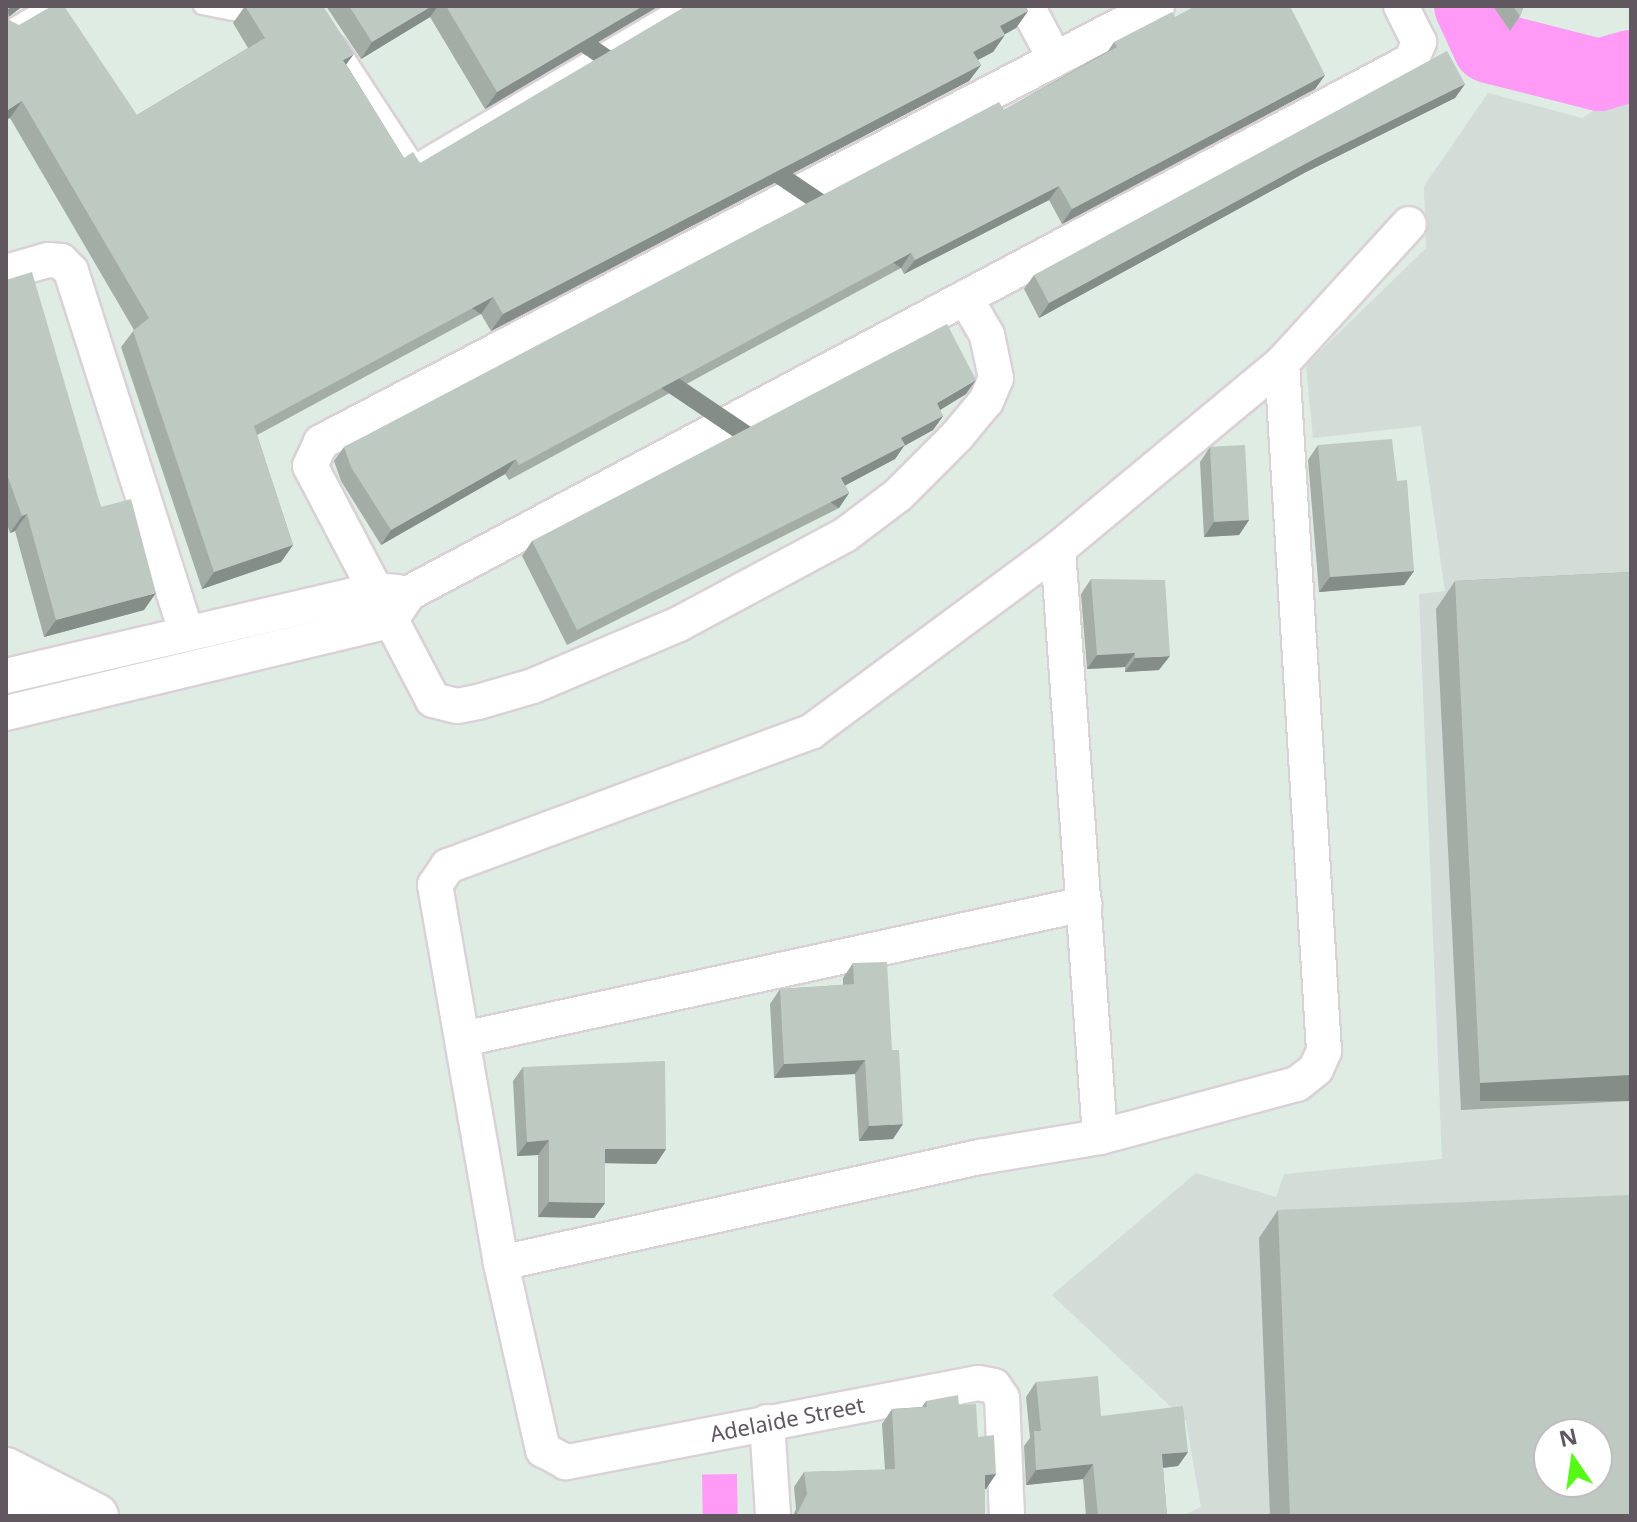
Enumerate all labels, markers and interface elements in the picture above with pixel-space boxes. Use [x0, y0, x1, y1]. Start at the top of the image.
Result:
street label: Adelaide Street [708, 1391, 866, 1447]
north arrow [1533, 1418, 1613, 1498]
text: N [1556, 1420, 1580, 1453]

